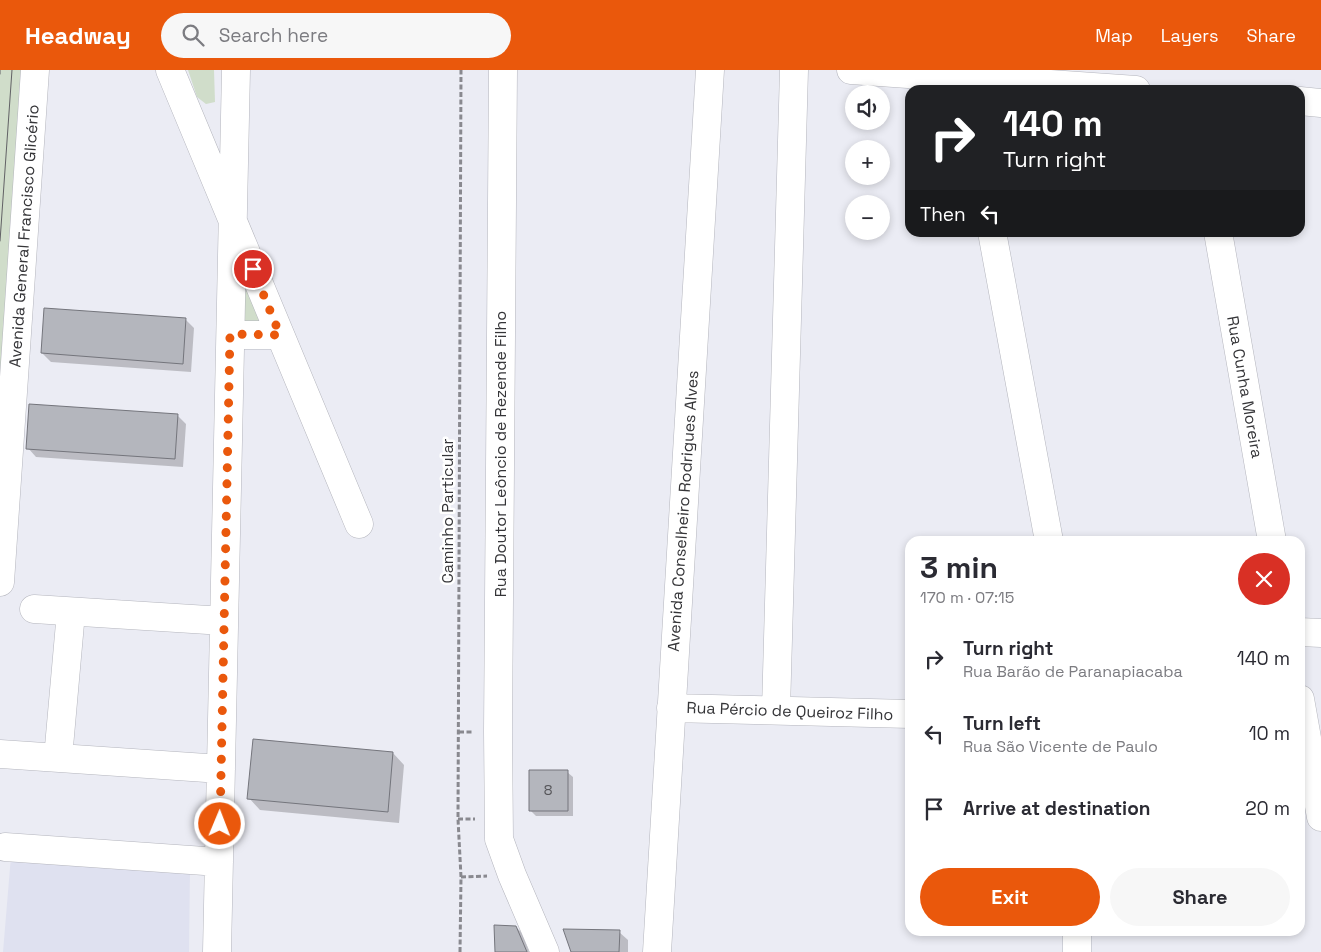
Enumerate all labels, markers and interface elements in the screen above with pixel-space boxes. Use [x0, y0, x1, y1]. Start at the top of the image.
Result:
search box [161, 13, 511, 58]
text: Headway [25, 20, 131, 51]
icon: search [179, 21, 207, 49]
text: Search here [219, 23, 328, 48]
text: Map [1095, 24, 1133, 47]
text: Layers [1161, 24, 1218, 47]
text: Share [1246, 24, 1296, 47]
map controls [845, 85, 890, 240]
button: sound [845, 85, 890, 130]
text: 140 m [1003, 102, 1103, 146]
street label: Avenida General Francisco Glicério [4, 104, 44, 368]
icon: right [920, 105, 985, 170]
button: + [845, 140, 890, 185]
text: Turn right [1003, 145, 1106, 173]
button: − [845, 195, 890, 240]
icon: left [976, 200, 1004, 228]
text: Then [920, 202, 966, 227]
pin [232, 248, 274, 290]
icon: arrive [239, 255, 267, 283]
street label: Rua Doutor Leôncio de Rezende Filho [490, 311, 511, 597]
street label: Rua Cunha Moreira [1222, 314, 1268, 460]
street label: Avenida Conselheiro Rodrigues Alves [663, 370, 703, 652]
street label: Caminho Particular [437, 438, 458, 584]
text: 3 min [920, 548, 998, 587]
button: close [1238, 553, 1290, 605]
text: 170 m · 07:15 [920, 587, 1014, 608]
text: Turn right [963, 636, 1053, 661]
icon: right [920, 645, 948, 673]
text: 140 m [1237, 646, 1290, 671]
text: Rua Barão de Paranapiacaba [963, 661, 1183, 682]
street label: Rua Pércio de Queiroz Filho [686, 697, 894, 725]
text: Turn left [963, 711, 1041, 736]
icon: left [920, 720, 948, 748]
text: 10 m [1249, 721, 1290, 746]
text: Rua São Vicente de Paulo [963, 736, 1158, 757]
house number: 8 [544, 781, 553, 799]
icon: arrive [920, 795, 948, 823]
text: Arrive at destination [963, 796, 1151, 821]
text: 20 m [1245, 796, 1290, 821]
position arrow [193, 797, 245, 849]
button: Exit [920, 868, 1100, 926]
button: Share [1110, 868, 1290, 926]

